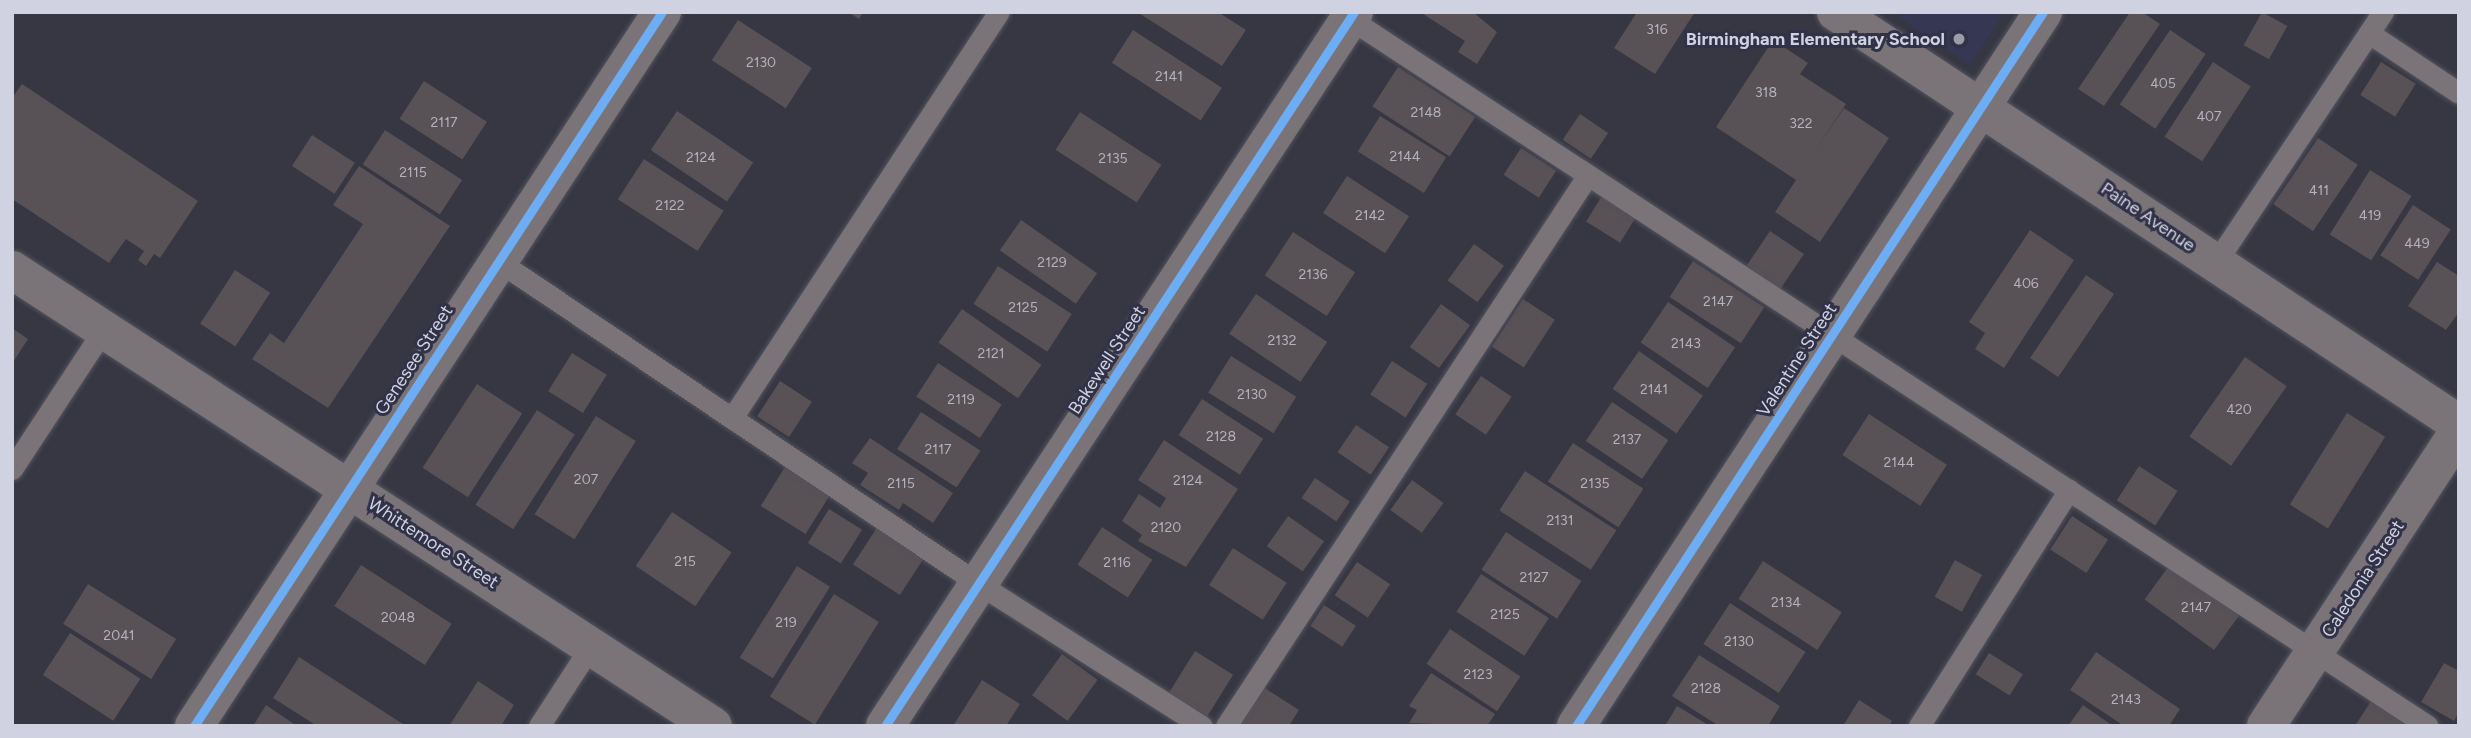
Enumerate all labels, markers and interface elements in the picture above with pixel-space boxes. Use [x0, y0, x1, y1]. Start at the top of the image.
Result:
house number: 316 [1646, 22, 1668, 38]
place label: Birmingham Elementary School [1686, 28, 1945, 50]
marker: Birmingham Elementary School [1951, 31, 1967, 47]
house number: 2130 [746, 55, 776, 71]
house number: 2141 [1155, 69, 1183, 85]
house number: 405 [2150, 76, 2176, 92]
house number: 318 [1755, 85, 1777, 101]
house number: 2148 [1411, 105, 1441, 121]
house number: 407 [2196, 109, 2222, 125]
house number: 2117 [431, 115, 457, 131]
house number: 322 [1789, 116, 1813, 132]
house number: 2144 [1390, 149, 1420, 165]
house number: 2124 [686, 150, 716, 166]
house number: 2135 [1098, 151, 1128, 167]
house number: 2115 [399, 165, 427, 181]
street label: Paine Avenue [2097, 178, 2199, 256]
house number: 411 [2309, 183, 2329, 199]
house number: 2122 [655, 198, 685, 214]
house number: 2142 [1355, 208, 1385, 224]
house number: 419 [2359, 208, 2381, 224]
house number: 449 [2404, 236, 2430, 252]
house number: 2129 [1037, 255, 1067, 271]
house number: 2136 [1298, 267, 1328, 283]
house number: 406 [2013, 276, 2039, 292]
house number: 2147 [1703, 294, 1733, 310]
street label: Valentine Street [1752, 299, 1842, 421]
house number: 2125 [1008, 300, 1038, 316]
street label: Genesee Street [371, 301, 457, 419]
street label: Bakewell Street [1064, 302, 1150, 418]
house number: 2132 [1267, 333, 1297, 349]
house number: 2143 [1671, 336, 1701, 352]
house number: 2121 [977, 346, 1005, 362]
house number: 2141 [1640, 382, 1668, 398]
house number: 2130 [1237, 387, 1267, 403]
house number: 2119 [947, 392, 975, 408]
house number: 420 [2226, 402, 2252, 418]
house number: 2128 [1206, 429, 1236, 445]
house number: 2137 [1613, 432, 1641, 448]
house number: 2117 [925, 442, 951, 458]
house number: 2144 [1884, 455, 1914, 471]
house number: 207 [574, 472, 598, 488]
house number: 2124 [1173, 473, 1203, 489]
house number: 2115 [887, 476, 915, 492]
house number: 2135 [1580, 476, 1610, 492]
street label: Whittemore Street [364, 493, 502, 593]
house number: 2131 [1546, 513, 1574, 529]
street label: Caledonia Street [2317, 516, 2409, 642]
house number: 2120 [1151, 520, 1181, 536]
house number: 215 [674, 554, 696, 570]
house number: 2116 [1103, 555, 1131, 571]
house number: 2127 [1520, 570, 1548, 586]
house number: 2134 [1771, 595, 1801, 611]
house number: 2147 [2181, 600, 2211, 616]
house number: 2125 [1490, 607, 1520, 623]
house number: 2048 [381, 610, 415, 626]
house number: 219 [775, 615, 797, 631]
house number: 2041 [103, 628, 135, 644]
house number: 2130 [1724, 634, 1754, 650]
house number: 2123 [1463, 667, 1493, 683]
house number: 2128 [1691, 681, 1721, 697]
house number: 2143 [2111, 692, 2141, 708]

